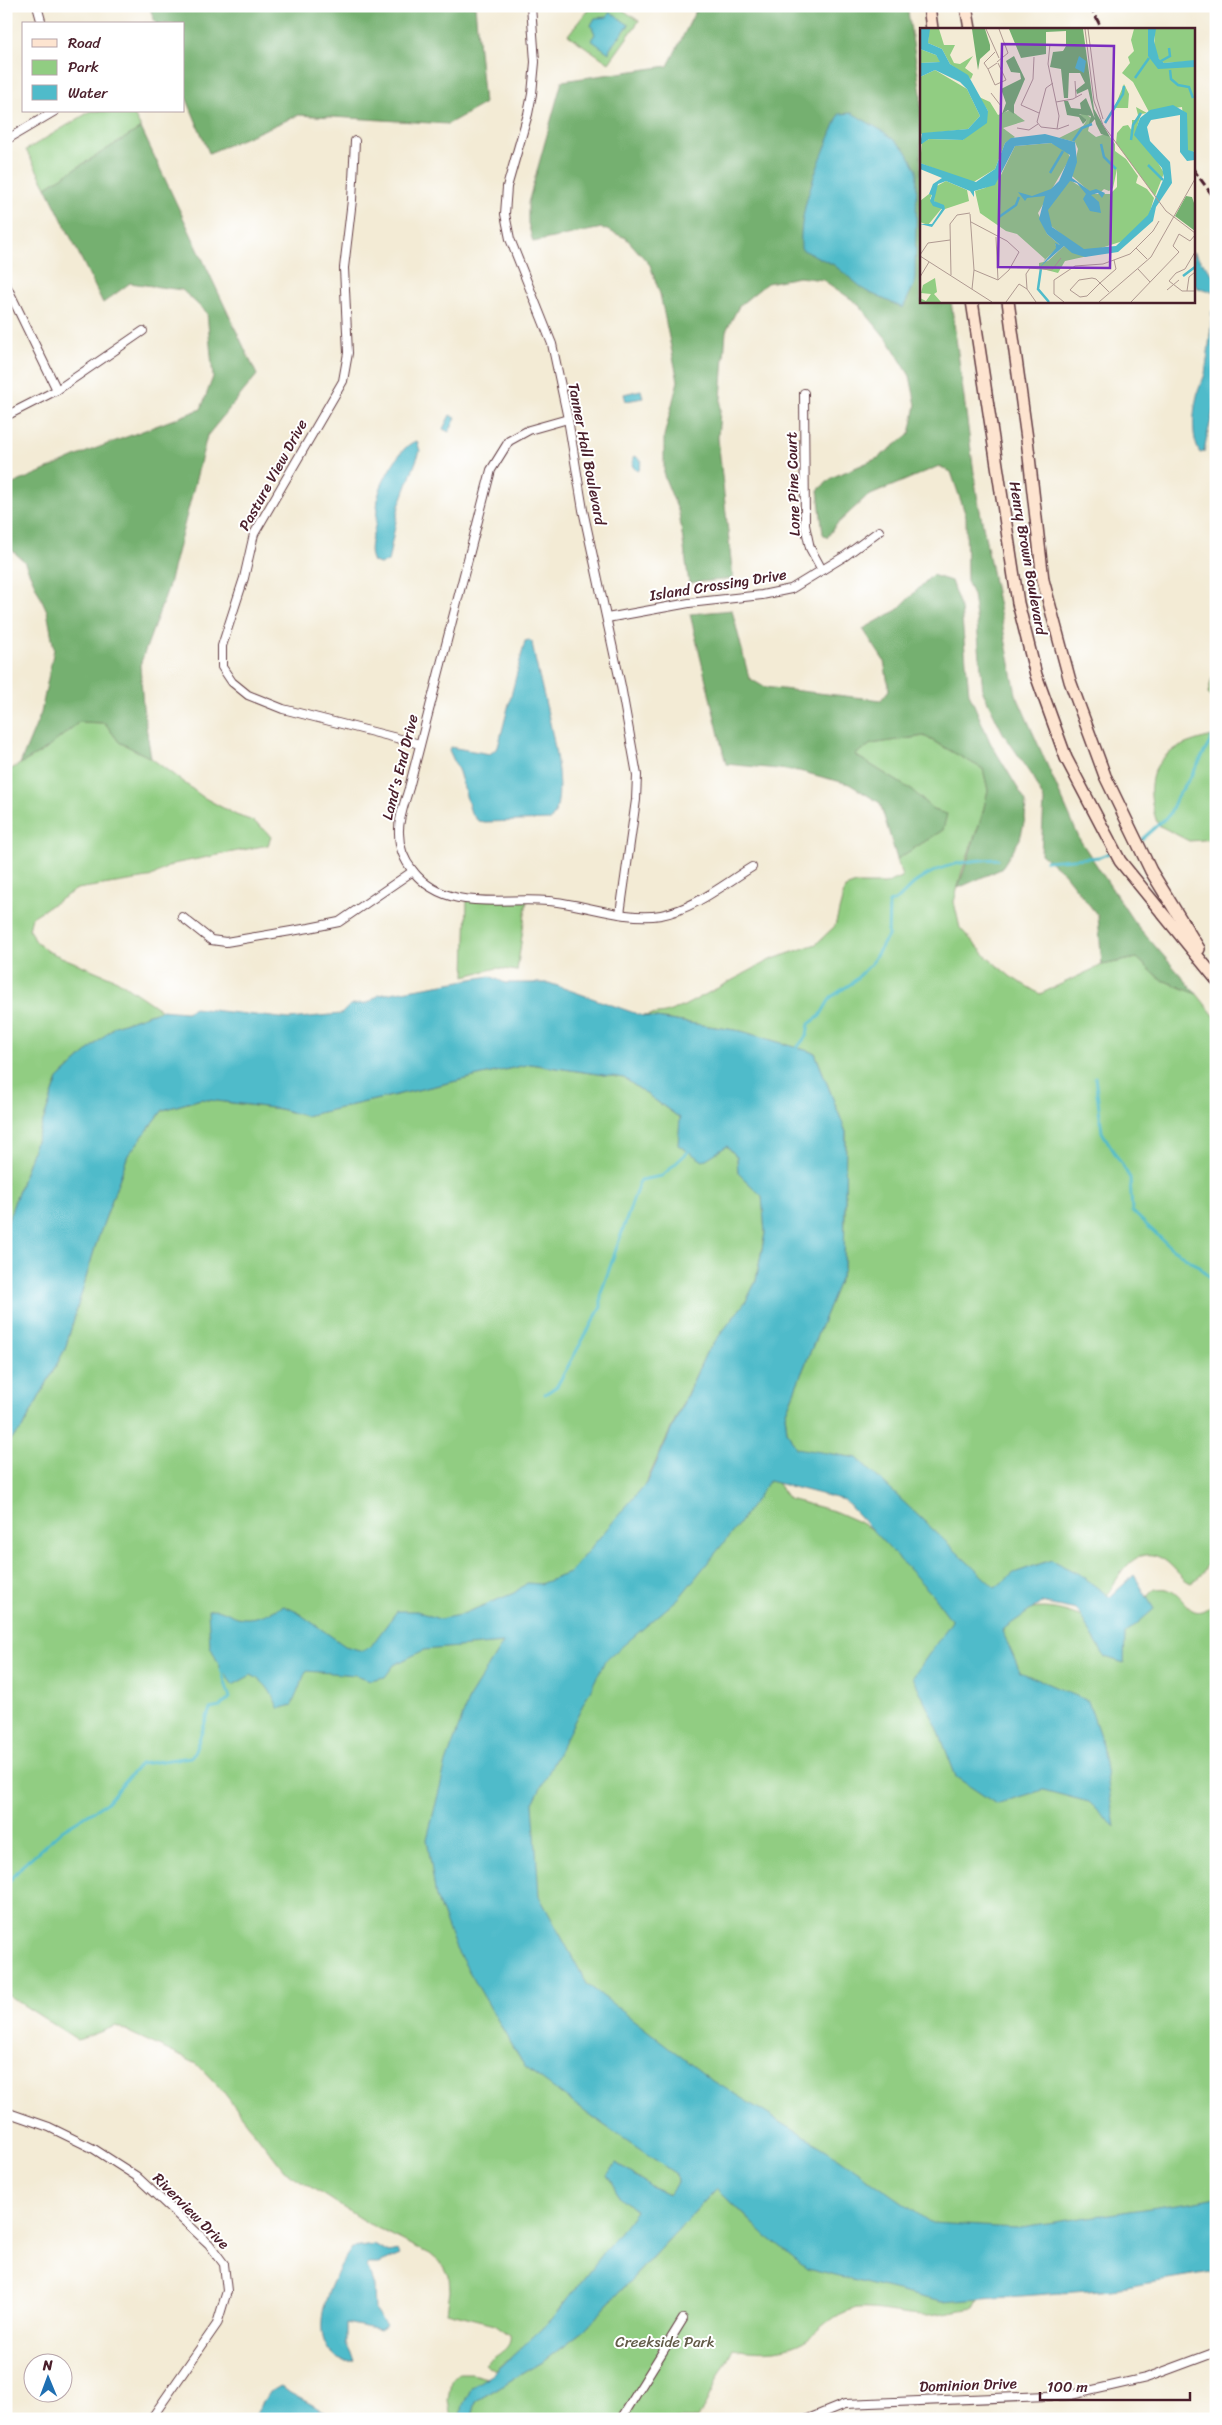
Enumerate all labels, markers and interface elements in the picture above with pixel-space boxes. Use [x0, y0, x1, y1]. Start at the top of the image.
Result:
legend [22, 22, 185, 112]
inset map [920, 28, 1194, 302]
text: Road [68, 30, 101, 56]
text: Park [68, 54, 99, 80]
text: Water [68, 80, 108, 106]
street label: Tanner Hall Boulevard [560, 381, 614, 528]
street label: Pasture View Drive [231, 414, 315, 536]
street label: Lone Pine Court [778, 431, 808, 537]
street label: Henry Brown Boulevard [1002, 479, 1055, 638]
street label: Island Crossing Drive [647, 561, 789, 609]
street label: Land's End Drive [374, 711, 426, 823]
street label: Riverview Drive [146, 2166, 236, 2256]
park label: Creekside Park [615, 2329, 715, 2355]
north arrow [22, 2352, 72, 2402]
text: N [42, 2353, 53, 2378]
street label: Dominion Drive [919, 2370, 1017, 2400]
scale bar [1040, 2370, 1190, 2402]
text: 100 m [1047, 2374, 1088, 2400]

